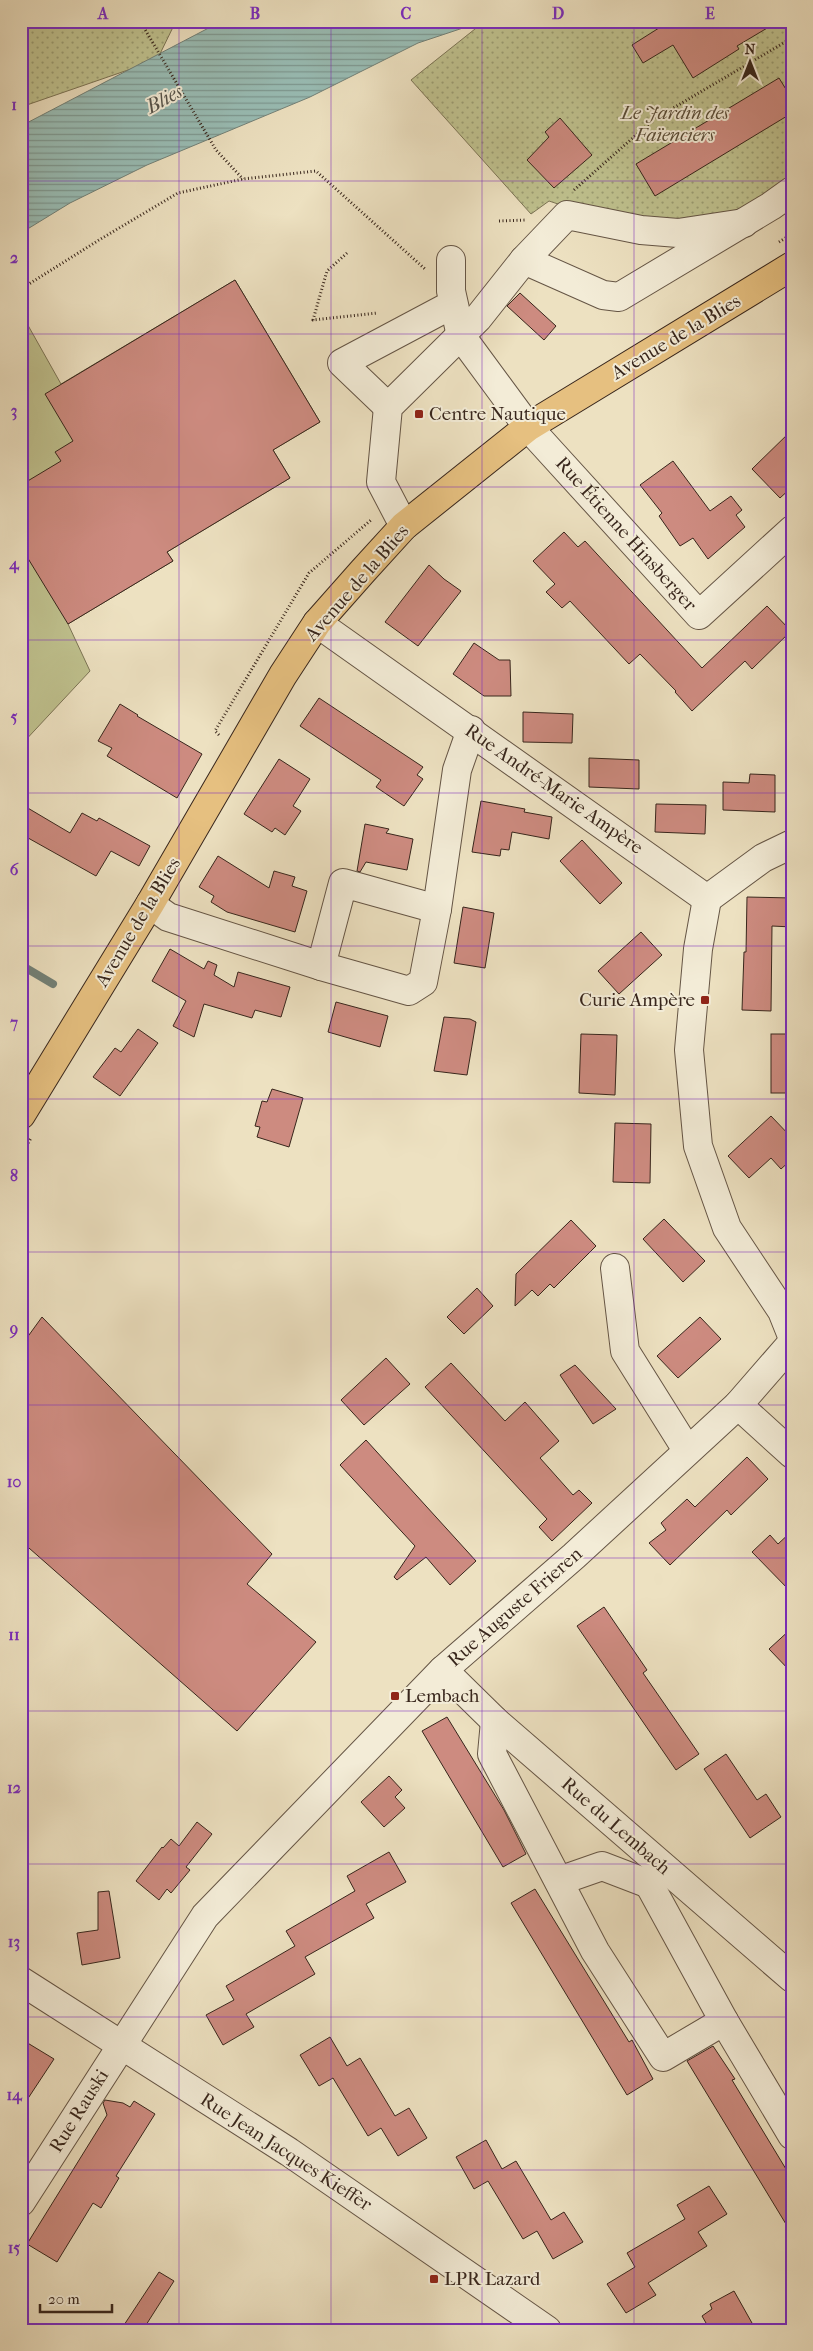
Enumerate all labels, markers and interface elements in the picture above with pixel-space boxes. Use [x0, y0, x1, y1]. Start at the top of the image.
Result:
text: A [97, 4, 109, 23]
text: B [250, 4, 260, 23]
text: C [401, 4, 412, 23]
text: D [552, 4, 564, 23]
text: E [705, 4, 715, 23]
north arrow [726, 38, 776, 88]
text: N [745, 41, 756, 58]
water label: Blies [141, 79, 187, 119]
text: 1 [11, 95, 17, 114]
park label: Le Jardin des Faïenciers [619, 102, 730, 146]
text: 2 [10, 248, 18, 267]
street label: Avenue de la Blies [607, 290, 745, 385]
text: 3 [11, 401, 17, 421]
place label: Centre Nautique [429, 403, 566, 425]
marker: Centre Nautique [413, 408, 425, 420]
street label: Rue Étienne Hinsberger [551, 452, 702, 616]
street label: Avenue de la Blies [300, 520, 413, 646]
text: 4 [8, 554, 20, 574]
text: 5 [11, 707, 18, 726]
street label: Rue André-Marie Ampère [461, 719, 647, 859]
street label: Avenue de la Blies [90, 853, 185, 991]
text: 6 [10, 860, 19, 879]
place label: Curie Ampère [579, 989, 695, 1011]
marker: Curie Ampère [699, 994, 711, 1006]
text: 7 [9, 1013, 18, 1032]
text: 8 [10, 1166, 18, 1185]
text: 9 [9, 1319, 18, 1339]
text: 10 [7, 1472, 21, 1491]
street label: Rue Auguste Frieren [443, 1543, 587, 1671]
text: 11 [8, 1625, 20, 1644]
place label: Lembach [405, 1685, 480, 1707]
marker: Lembach [389, 1690, 401, 1702]
street label: Rue du Lembach [557, 1773, 675, 1879]
text: 12 [7, 1778, 21, 1797]
text: 13 [8, 1932, 20, 1952]
street label: Rue Rauski [45, 2065, 113, 2157]
text: 14 [6, 2085, 23, 2105]
street label: Rue Jean Jacques Kieffer [196, 2088, 377, 2216]
text: 15 [8, 2238, 20, 2257]
place label: LPR Lazard [444, 2268, 541, 2290]
marker: LPR Lazard [428, 2273, 440, 2285]
scale bar [40, 2281, 112, 2313]
text: 20 m [48, 2290, 80, 2308]

